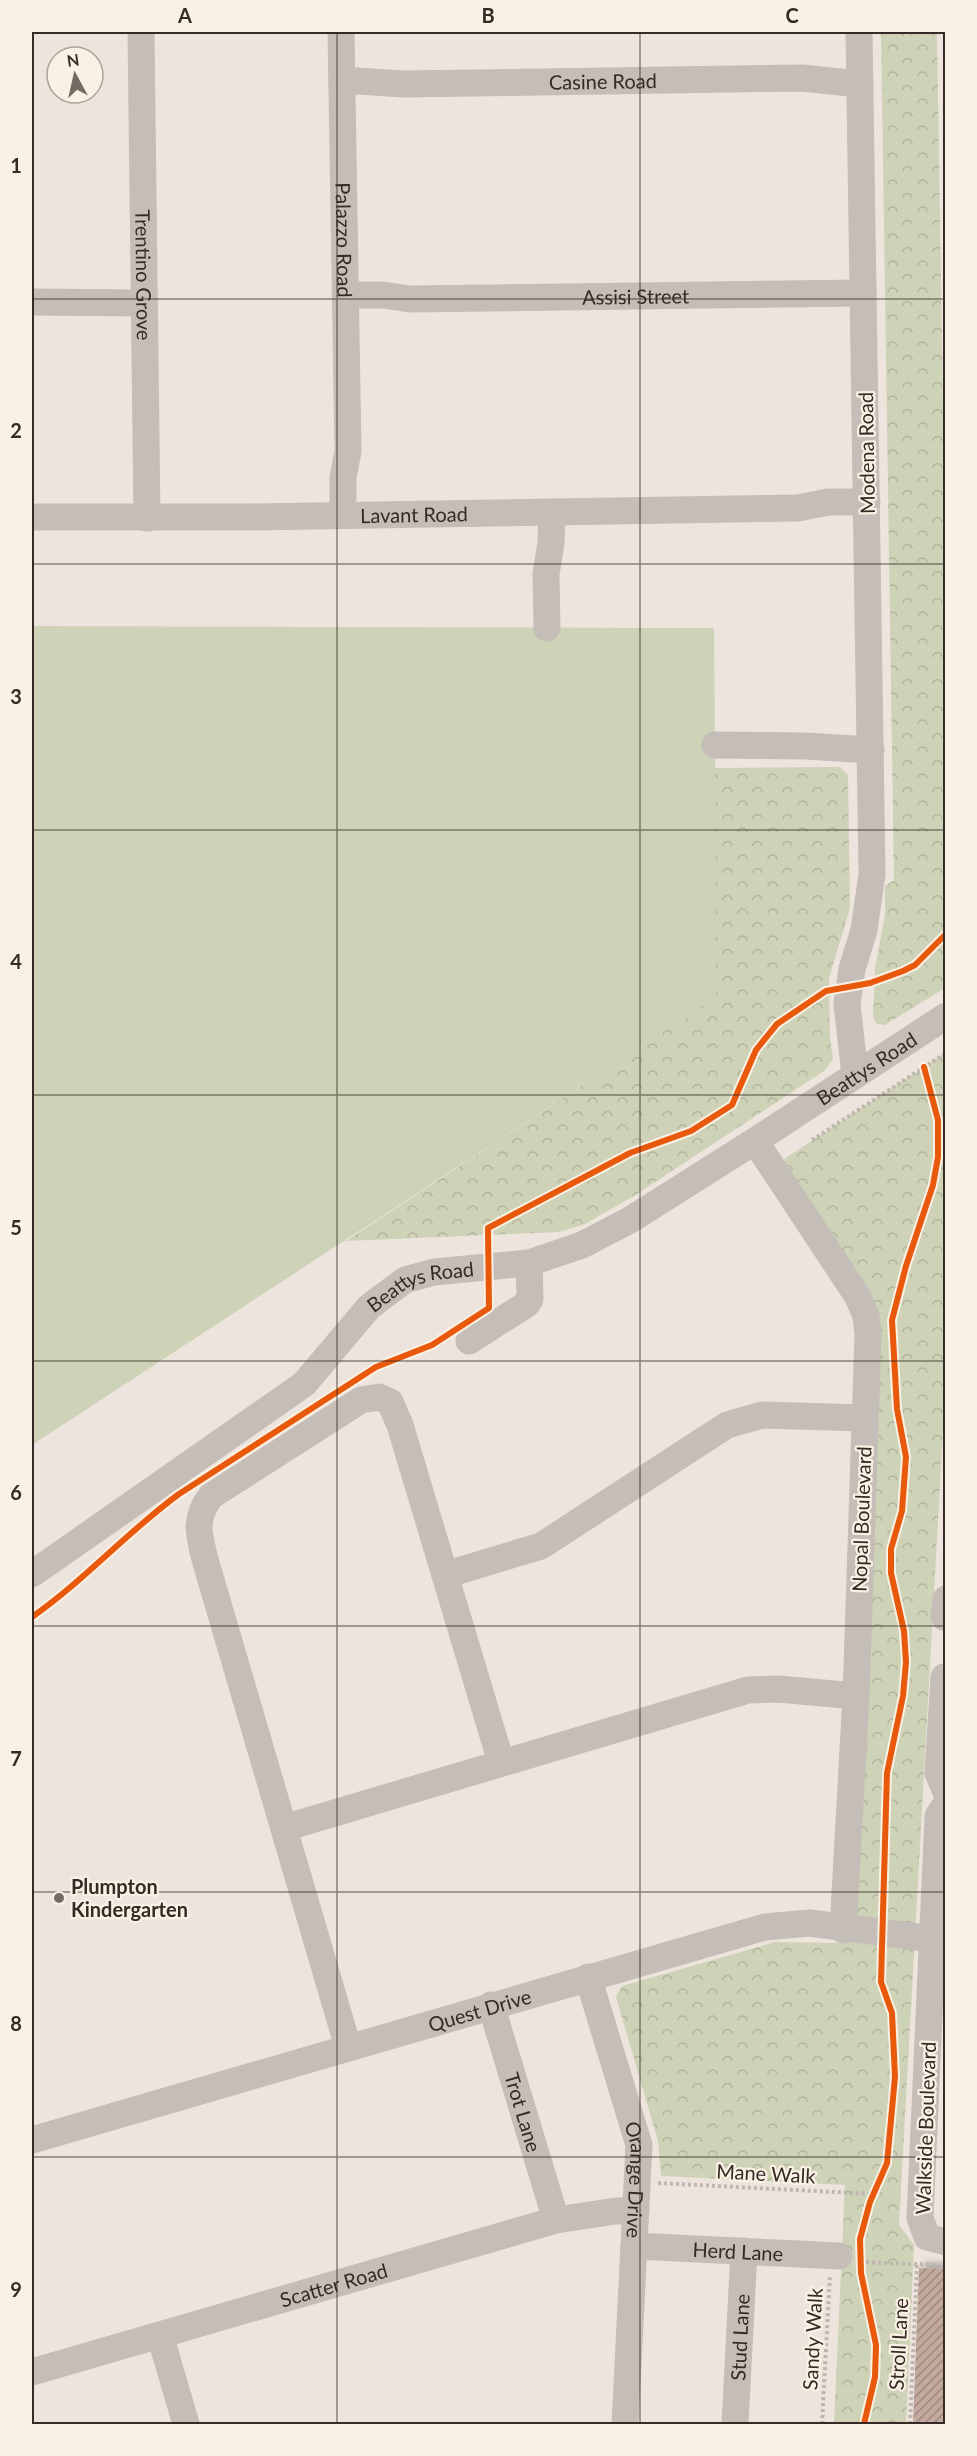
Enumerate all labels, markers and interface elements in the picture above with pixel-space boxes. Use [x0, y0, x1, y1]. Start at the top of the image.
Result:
text: A [177, 3, 192, 27]
text: B [481, 3, 495, 27]
text: C [785, 3, 799, 27]
north arrow [45, 45, 105, 105]
text: N [65, 49, 80, 70]
street label: Casine Road [549, 68, 657, 94]
text: 1 [10, 153, 22, 177]
street label: Palazzo Road [332, 182, 357, 298]
street label: Trentino Grove [131, 209, 157, 341]
street label: Assisi Street [582, 283, 689, 309]
street label: Modena Road [853, 392, 879, 514]
text: 2 [10, 418, 22, 442]
street label: Lavant Road [360, 501, 468, 527]
text: 3 [10, 684, 22, 708]
text: 4 [10, 949, 22, 973]
street label: Beattys Road [812, 1027, 921, 1110]
text: 5 [10, 1215, 22, 1239]
street label: Beattys Road [362, 1256, 475, 1317]
street label: Nopal Boulevard [846, 1446, 876, 1592]
text: 6 [10, 1480, 22, 1504]
text: 7 [10, 1746, 22, 1770]
place label: Plumpton Kindergarten [71, 1874, 188, 1921]
marker: Plumpton Kindergarten [52, 1891, 66, 1905]
street label: Quest Drive [425, 1984, 534, 2036]
text: 8 [10, 2011, 22, 2035]
street label: Walkside Boulevard [910, 2041, 940, 2215]
street label: Trot Lane [500, 2070, 547, 2155]
street label: Orange Drive [620, 2118, 651, 2239]
street label: Mane Walk [716, 2158, 817, 2188]
street label: Herd Lane [692, 2237, 784, 2265]
street label: Scatter Road [277, 2258, 390, 2311]
text: 9 [10, 2277, 22, 2301]
street label: Sandy Walk [797, 2287, 827, 2391]
street label: Stud Lane [725, 2293, 754, 2381]
street label: Stroll Lane [884, 2297, 912, 2391]

